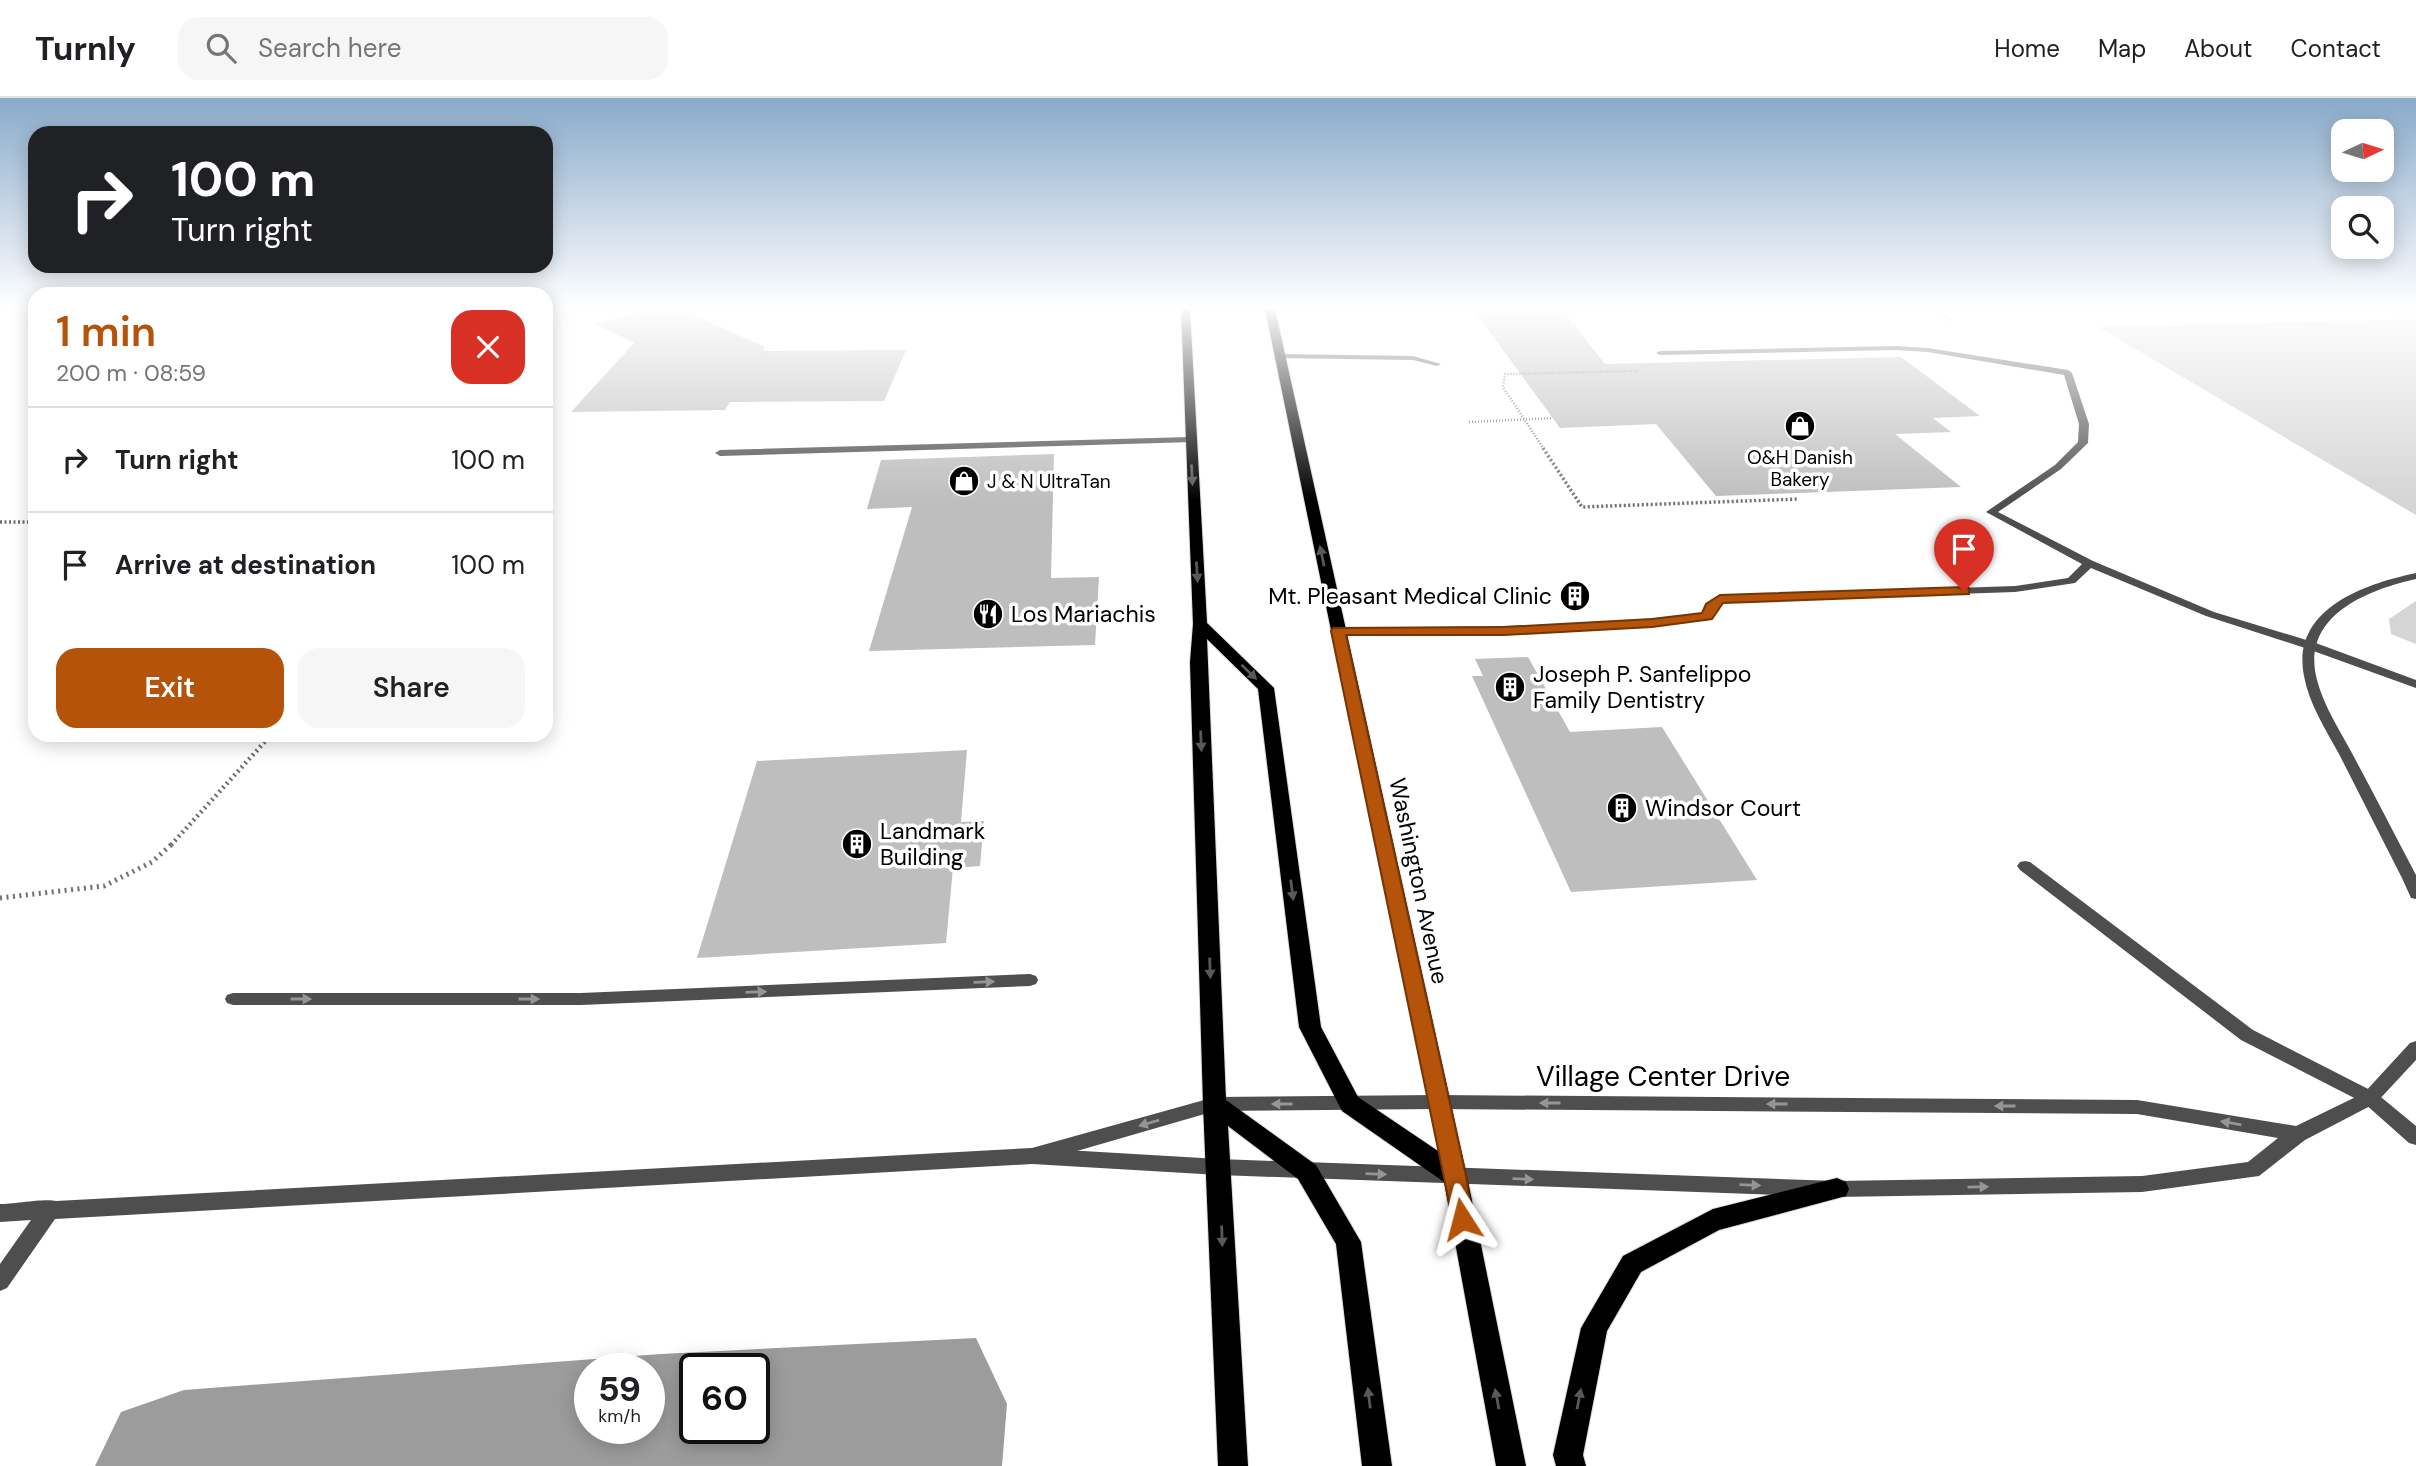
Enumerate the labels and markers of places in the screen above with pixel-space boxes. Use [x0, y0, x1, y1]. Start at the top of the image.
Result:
shop icon: O&H Danish Bakery [1783, 409, 1817, 443]
place label: O&H Danish Bakery [1747, 445, 1853, 492]
shop icon: J & N UltraTan [947, 464, 981, 498]
place label: J & N UltraTan [987, 469, 1111, 494]
pin [1934, 519, 1994, 591]
building icon: Mt. Pleasant Medical Clinic [1558, 579, 1592, 613]
place label: Mt. Pleasant Medical Clinic [1268, 581, 1552, 611]
restaurant icon: Los Mariachis [971, 597, 1005, 631]
place label: Los Mariachis [1011, 599, 1156, 629]
place label: Joseph P. Sanfelippo Family Dentistry [1533, 659, 1751, 715]
building icon: Joseph P. Sanfelippo Family Dentistry [1493, 670, 1527, 704]
building icon: Windsor Court [1605, 791, 1639, 825]
place label: Windsor Court [1645, 793, 1801, 823]
place label: Landmark Building [880, 816, 986, 872]
building icon: Landmark Building [840, 827, 874, 861]

